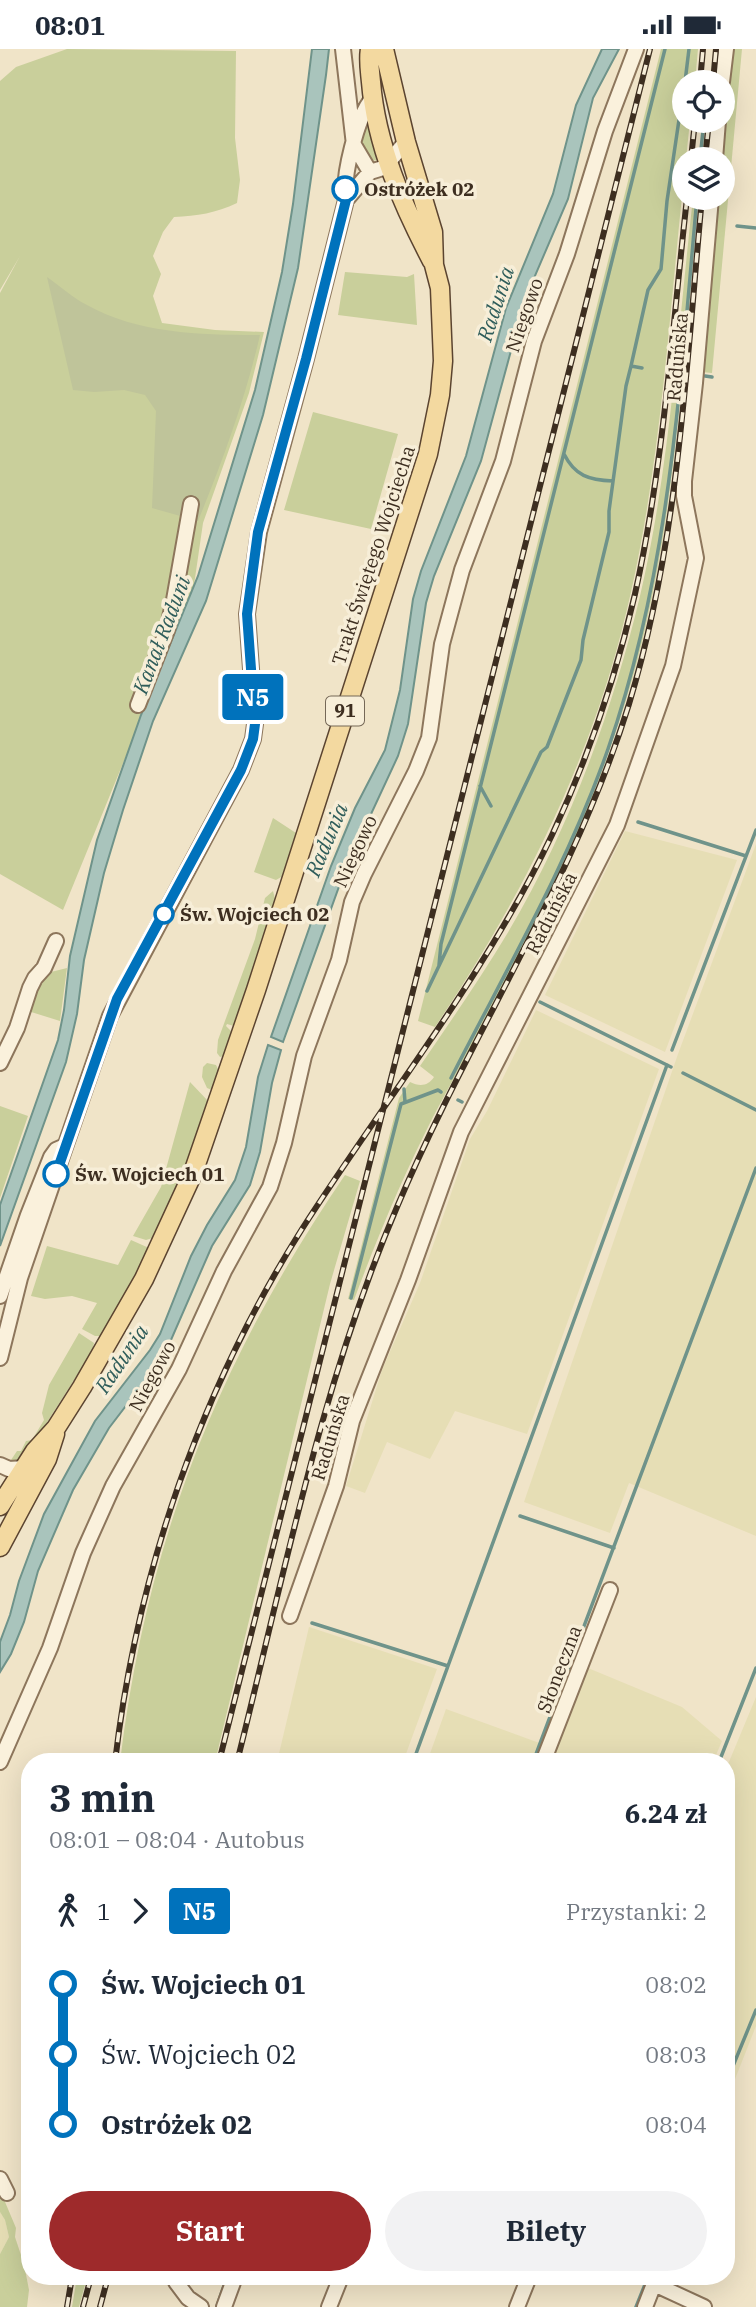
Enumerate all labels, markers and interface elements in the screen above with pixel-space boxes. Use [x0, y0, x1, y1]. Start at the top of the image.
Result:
text: 08:01 [35, 8, 105, 42]
map controls [672, 70, 735, 210]
button: locate [672, 70, 735, 133]
button: layers [672, 147, 735, 210]
marker: Ostróżek 02 [332, 176, 358, 202]
place label: Ostróżek 02 [364, 177, 475, 201]
water label: Radunia [470, 262, 520, 346]
street label: Niegowo [500, 275, 548, 355]
street label: Raduńska [661, 311, 693, 403]
street label: Trakt Świętego Wojciecha [326, 442, 420, 668]
water label: Kanał Raduni [125, 571, 197, 699]
line badge: N5 [222, 674, 284, 720]
text: N5 [236, 681, 270, 713]
road number: 91 [326, 697, 364, 725]
water label: Radunia [298, 798, 354, 882]
street label: Niegowo [328, 811, 382, 891]
street label: Raduńska [520, 868, 582, 958]
place label: Św. Wojciech 02 [180, 902, 330, 926]
marker: Św. Wojciech 02 [154, 904, 174, 924]
marker: Św. Wojciech 01 [43, 1161, 69, 1187]
place label: Św. Wojciech 01 [75, 1162, 225, 1186]
water label: Radunia [87, 1318, 155, 1399]
street label: Niegowo [123, 1336, 181, 1416]
street label: Raduńska [305, 1391, 355, 1483]
street label: Słoneczna [531, 1622, 587, 1716]
text: 3 min [49, 1773, 155, 1822]
text: 6.24 zł [625, 1796, 707, 1830]
text: 08:01 – 08:04 · Autobus [49, 1824, 305, 1854]
icon: walk [49, 1892, 87, 1930]
icon: forward [121, 1892, 159, 1930]
text: N5 [183, 1895, 216, 1927]
text: 1 [97, 1896, 111, 1926]
text: Przystanki: 2 [566, 1896, 707, 1926]
text: Św. Wojciech 01 [101, 1967, 306, 2001]
text: 08:02 [645, 1969, 707, 1999]
text: Św. Wojciech 02 [101, 2037, 297, 2071]
text: 08:03 [645, 2039, 707, 2069]
text: Ostróżek 02 [101, 2107, 253, 2141]
text: 08:04 [645, 2109, 707, 2139]
button: Start [49, 2191, 371, 2271]
button: Bilety [385, 2191, 707, 2271]

